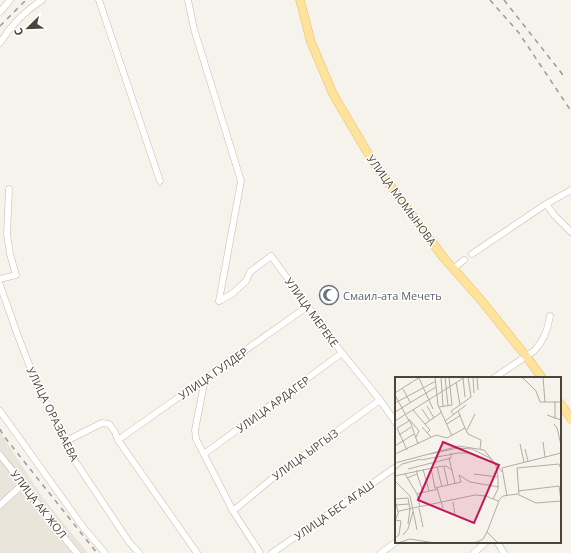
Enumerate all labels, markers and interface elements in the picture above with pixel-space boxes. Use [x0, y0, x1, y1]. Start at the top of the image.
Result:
north arrow [8, 8, 48, 48]
text: С [10, 26, 27, 38]
street label: УЛИЦА МОМЫНОВА [364, 151, 440, 249]
street label: УЛИЦА МЕРЕКЕ [282, 274, 342, 350]
mosque icon: Смаил-ата Мечеть [318, 284, 340, 306]
place label: Смаил-ата Мечеть [343, 288, 442, 303]
street label: УЛИЦА ГУЛДЕР [175, 343, 251, 402]
street label: УЛИЦА ОРАЗБАЕВА [24, 364, 82, 464]
street label: УЛИЦА АРДАГЕР [233, 372, 313, 436]
inset map [395, 377, 561, 543]
street label: УЛИЦА ЫРГЫЗ [269, 425, 341, 483]
street label: УЛИЦА АК ЖОЛ [8, 467, 70, 541]
street label: УЛИЦА БЕС АГАШ [291, 477, 377, 543]

